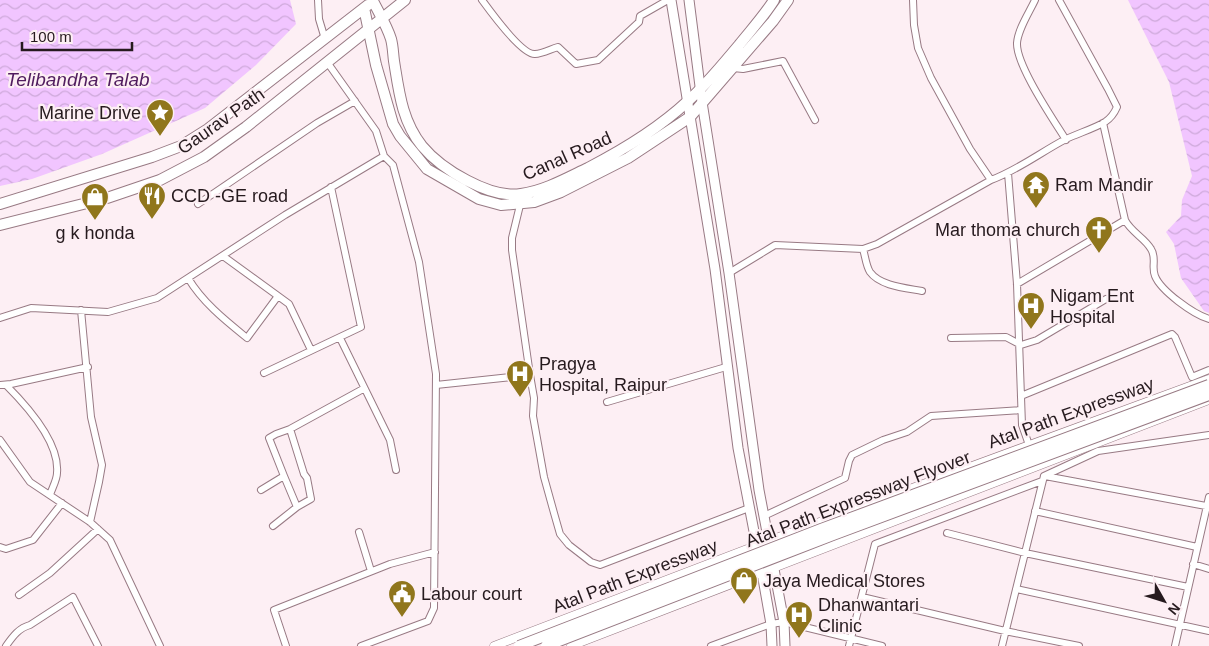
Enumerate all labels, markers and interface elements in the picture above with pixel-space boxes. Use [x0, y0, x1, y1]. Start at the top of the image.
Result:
scale bar [22, 20, 132, 52]
text: 100 m [30, 28, 72, 45]
water label: Telibandha Talab [6, 69, 150, 90]
street label: Gaurav Path [174, 84, 268, 158]
place icon: Marine Drive [145, 98, 175, 137]
place label: Marine Drive [39, 103, 141, 123]
street label: Canal Road [520, 128, 614, 184]
temple icon: Ram Mandir [1021, 170, 1051, 209]
place label: Ram Mandir [1055, 175, 1153, 195]
restaurant icon: CCD -GE road [137, 181, 167, 220]
shop icon: g k honda [80, 182, 110, 221]
place label: CCD -GE road [171, 186, 288, 206]
church icon: Mar thoma church [1084, 215, 1114, 254]
place label: Mar thoma church [935, 220, 1080, 240]
place label: g k honda [55, 223, 136, 243]
place label: Nigam Ent Hospital [1050, 286, 1134, 327]
hospital icon: Nigam Ent Hospital [1016, 291, 1046, 330]
place label: Pragya Hospital, Raipur [539, 354, 667, 395]
hospital icon: Pragya Hospital, Raipur [505, 359, 535, 398]
street label: Atal Path Expressway [985, 374, 1157, 452]
street label: Atal Path Expressway Flyover [743, 447, 973, 551]
street label: Atal Path Expressway [550, 535, 720, 617]
shop icon: Jaya Medical Stores [729, 566, 759, 605]
place label: Jaya Medical Stores [763, 571, 925, 591]
north arrow [1139, 576, 1189, 626]
public building icon: Labour court [387, 579, 417, 618]
place label: Labour court [421, 584, 522, 604]
place label: Dhanwantari Clinic [818, 595, 919, 636]
hospital icon: Dhanwantari Clinic [784, 600, 814, 639]
text: N [1165, 600, 1184, 618]

